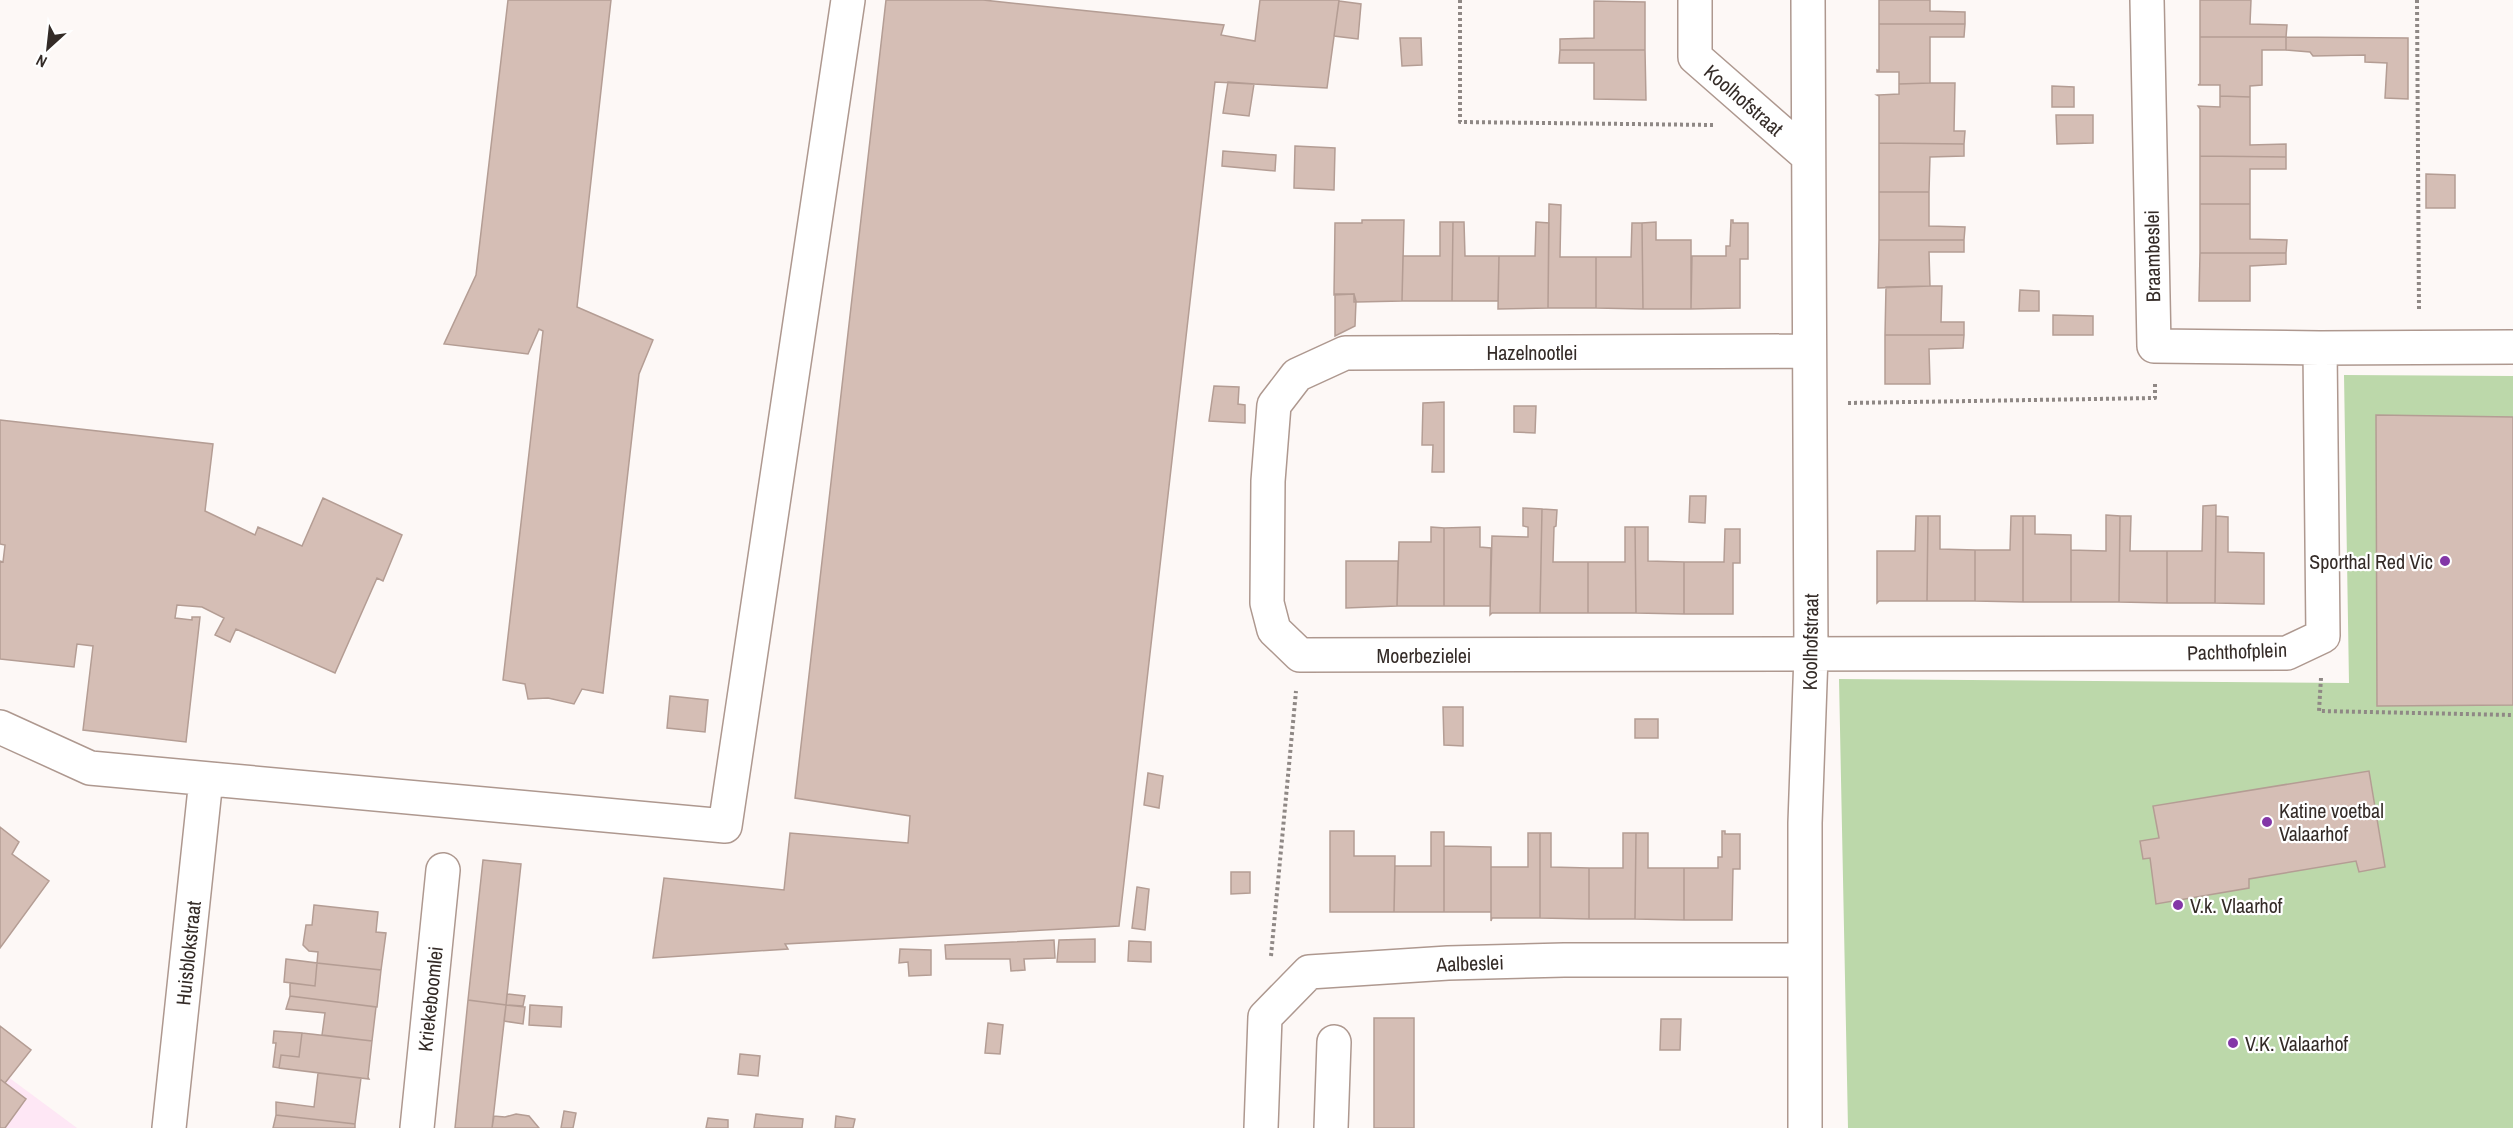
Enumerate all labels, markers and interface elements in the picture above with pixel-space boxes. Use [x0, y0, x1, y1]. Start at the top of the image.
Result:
north arrow [18, 18, 78, 78]
text: N [32, 49, 50, 73]
street label: Koolhofstraat [1699, 58, 1790, 142]
street label: Braambeslei [2138, 210, 2166, 302]
street label: Hazelnootlei [1486, 339, 1578, 366]
place label: Sporthal Red Vic [2309, 548, 2433, 575]
marker: Sporthal Red Vic [2438, 554, 2452, 568]
street label: Koolhofstraat [1796, 593, 1824, 691]
street label: Pachthofplein [2186, 636, 2288, 666]
street label: Moerbezielei [1377, 642, 1471, 669]
place label: Katine voetbal Valaarhof [2279, 797, 2384, 847]
marker: Katine voetbal Valaarhof [2260, 815, 2274, 829]
place label: V.k. Vlaarhof [2190, 892, 2283, 919]
marker: V.k. Vlaarhof [2171, 898, 2185, 912]
street label: Huisblokstraat [169, 899, 207, 1007]
street label: Kriekeboomlei [411, 945, 449, 1053]
street label: Aalbeslei [1435, 948, 1504, 978]
place label: V.K. Valaarhof [2245, 1030, 2349, 1057]
marker: V.K. Valaarhof [2226, 1036, 2240, 1050]

